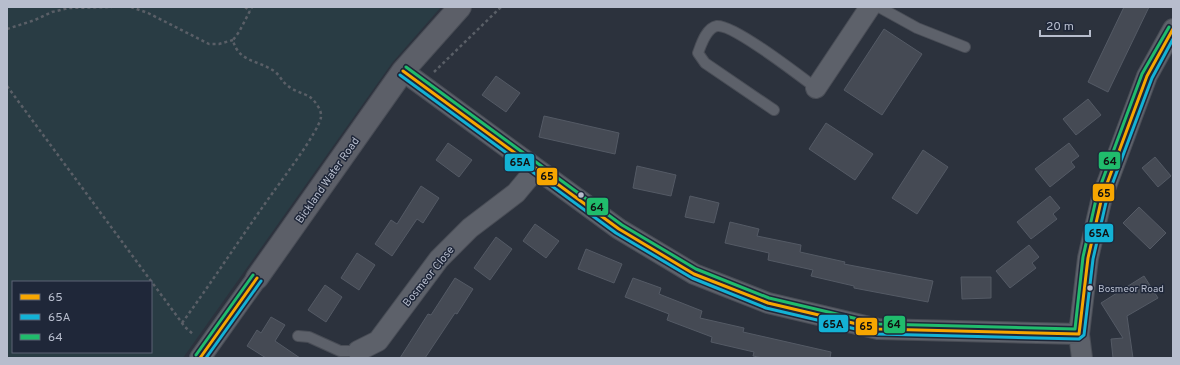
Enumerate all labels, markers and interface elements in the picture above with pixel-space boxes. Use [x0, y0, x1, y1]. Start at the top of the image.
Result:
scale bar [1040, 12, 1090, 38]
text: 20 m [1046, 19, 1074, 35]
street label: Bickland Water Road [293, 135, 363, 226]
line badge: 64 [1098, 151, 1121, 170]
line badge: 65A [504, 153, 535, 172]
text: 64 [1103, 155, 1117, 169]
text: 65A [509, 156, 531, 170]
line badge: 65 [536, 167, 558, 186]
text: 65 [540, 170, 554, 184]
line badge: 65 [1092, 183, 1115, 202]
text: 65 [1097, 187, 1111, 201]
unlabelled marker [576, 190, 586, 200]
line badge: 64 [586, 197, 609, 216]
text: 64 [590, 201, 604, 215]
line badge: 65A [1084, 223, 1114, 243]
text: 65A [1088, 227, 1110, 241]
street label: Bosmeor Close [400, 243, 458, 310]
legend [12, 281, 152, 353]
marker: Bosmeor Road [1085, 283, 1095, 293]
place label: Bosmeor Road [1098, 283, 1164, 296]
text: 65 [48, 290, 63, 306]
text: 65A [48, 310, 71, 326]
line badge: 65A [818, 314, 849, 333]
line badge: 64 [883, 315, 906, 334]
line badge: 65 [855, 317, 878, 336]
text: 65A [822, 318, 844, 332]
text: 64 [887, 318, 901, 332]
text: 65 [859, 320, 873, 334]
text: 64 [48, 330, 63, 346]

